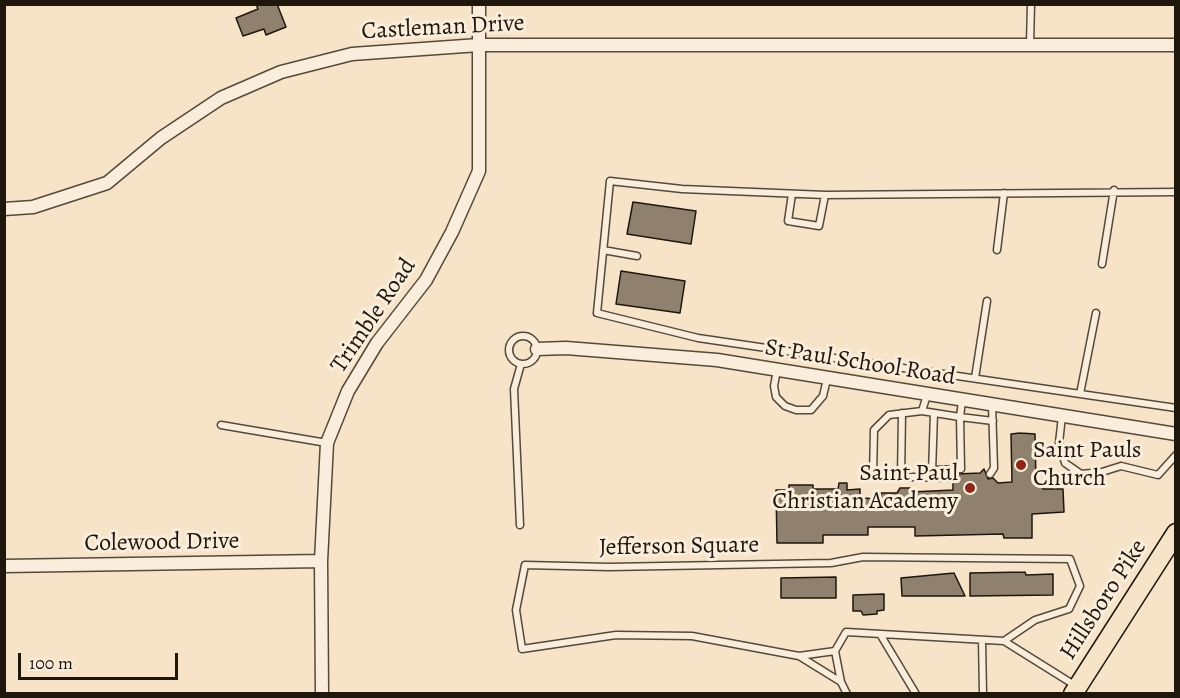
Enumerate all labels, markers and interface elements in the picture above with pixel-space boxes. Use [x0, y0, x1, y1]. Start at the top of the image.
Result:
street label: Castleman Drive [361, 9, 525, 47]
street label: Trimble Road [325, 253, 423, 379]
street label: St Paul School Road [763, 334, 957, 392]
place label: Saint Pauls Church [1033, 437, 1141, 493]
marker: Saint Pauls Church [1014, 458, 1028, 472]
place label: Saint Paul Christian Academy [772, 460, 958, 516]
marker: Saint Paul Christian Academy [963, 481, 977, 495]
street label: Colewood Drive [84, 527, 240, 559]
street label: Jefferson Square [599, 531, 759, 563]
street label: Hillsboro Pike [1054, 534, 1154, 666]
scale bar [21, 641, 182, 679]
text: 100 m [29, 651, 73, 675]

